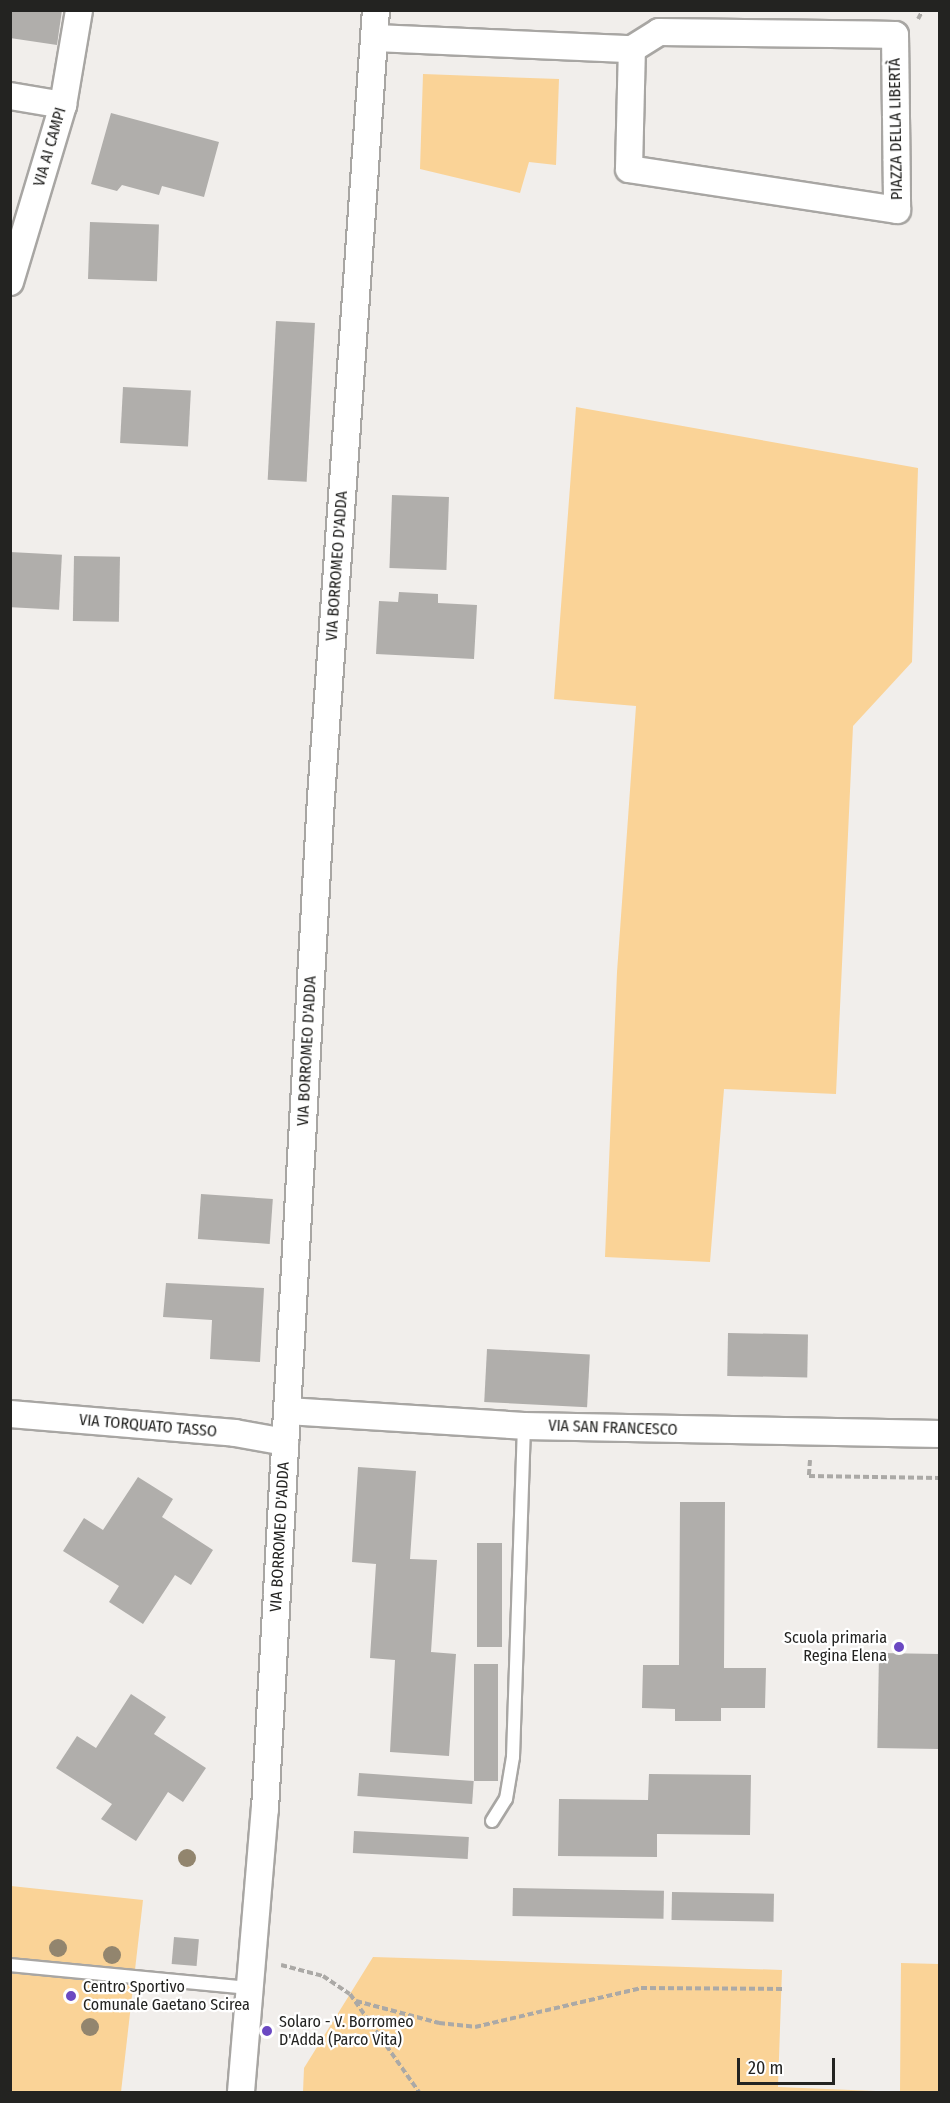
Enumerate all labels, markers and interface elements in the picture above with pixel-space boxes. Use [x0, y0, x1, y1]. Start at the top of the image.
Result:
street label: PIAZZA DELLA LIBERTÀ [885, 58, 907, 200]
street label: VIA AI CAMPI [30, 105, 70, 189]
street label: VIA BORROMEO D'ADDA [322, 490, 352, 642]
street label: VIA BORROMEO D'ADDA [293, 975, 321, 1127]
street label: VIA TORQUATO TASSO [78, 1410, 218, 1442]
street label: VIA SAN FRANCESCO [548, 1416, 678, 1440]
street label: VIA BORROMEO D'ADDA [266, 1461, 294, 1613]
place label: Scuola primaria Regina Elena [784, 1628, 887, 1666]
marker: Scuola primaria Regina Elena [892, 1640, 906, 1654]
place label: Centro Sportivo Comunale Gaetano Scirea [83, 1977, 250, 2015]
marker: Centro Sportivo Comunale Gaetano Scirea [64, 1989, 78, 2003]
place label: Solaro - V. Borromeo D'Adda (Parco Vita) [279, 2012, 414, 2050]
marker: Solaro - V. Borromeo D'Adda (Parco Vita) [260, 2024, 274, 2038]
scale bar [740, 2046, 838, 2084]
text: 20 m [748, 2057, 783, 2079]

